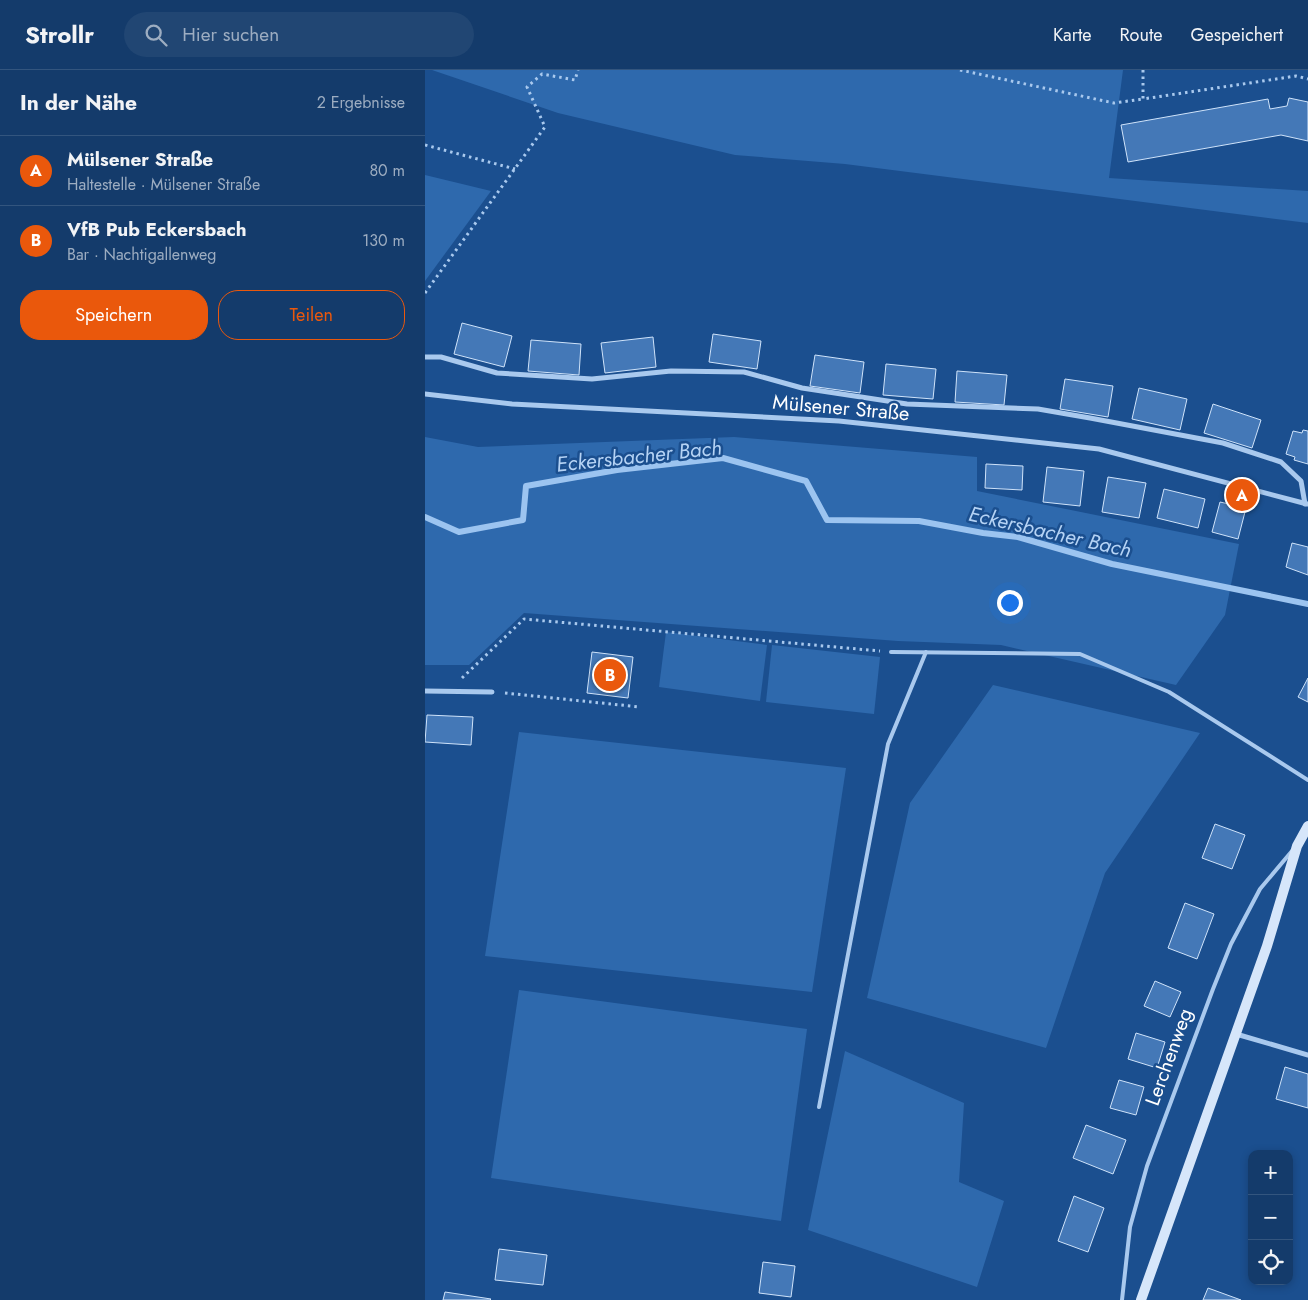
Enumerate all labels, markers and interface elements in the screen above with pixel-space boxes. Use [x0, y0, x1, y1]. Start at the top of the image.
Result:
search box [124, 12, 474, 57]
text: Strollr [25, 17, 94, 52]
icon: search [142, 21, 170, 49]
text: Hier suchen [182, 21, 279, 48]
text: Karte [1053, 22, 1092, 48]
text: Route [1120, 22, 1162, 48]
text: Gespeichert [1190, 22, 1283, 48]
text: In der Nähe [20, 88, 137, 118]
text: 2 Ergebnisse [317, 91, 405, 114]
text: Mülsener Straße [67, 146, 213, 173]
text: A [30, 159, 42, 182]
text: 80 m [369, 159, 405, 182]
text: Haltestelle · Mülsener Straße [67, 173, 260, 196]
text: VfB Pub Eckersbach [67, 216, 247, 243]
text: B [31, 229, 41, 252]
text: 130 m [362, 229, 405, 252]
text: Bar · Nachtigallenweg [67, 243, 216, 266]
button: Speichern [20, 290, 208, 340]
button: Teilen [218, 290, 405, 340]
street label: Mülsener Straße [771, 388, 911, 428]
water label: Eckersbacher Bach [555, 432, 723, 480]
pin: A [1226, 476, 1258, 514]
water label: Eckersbacher Bach [966, 499, 1134, 565]
your location [997, 590, 1023, 616]
pin: B [594, 656, 626, 694]
street label: Lerchenweg [1138, 1004, 1200, 1110]
map controls [1248, 1150, 1293, 1285]
button: + [1248, 1150, 1293, 1195]
button: − [1248, 1195, 1293, 1240]
button: locate [1248, 1240, 1293, 1285]

